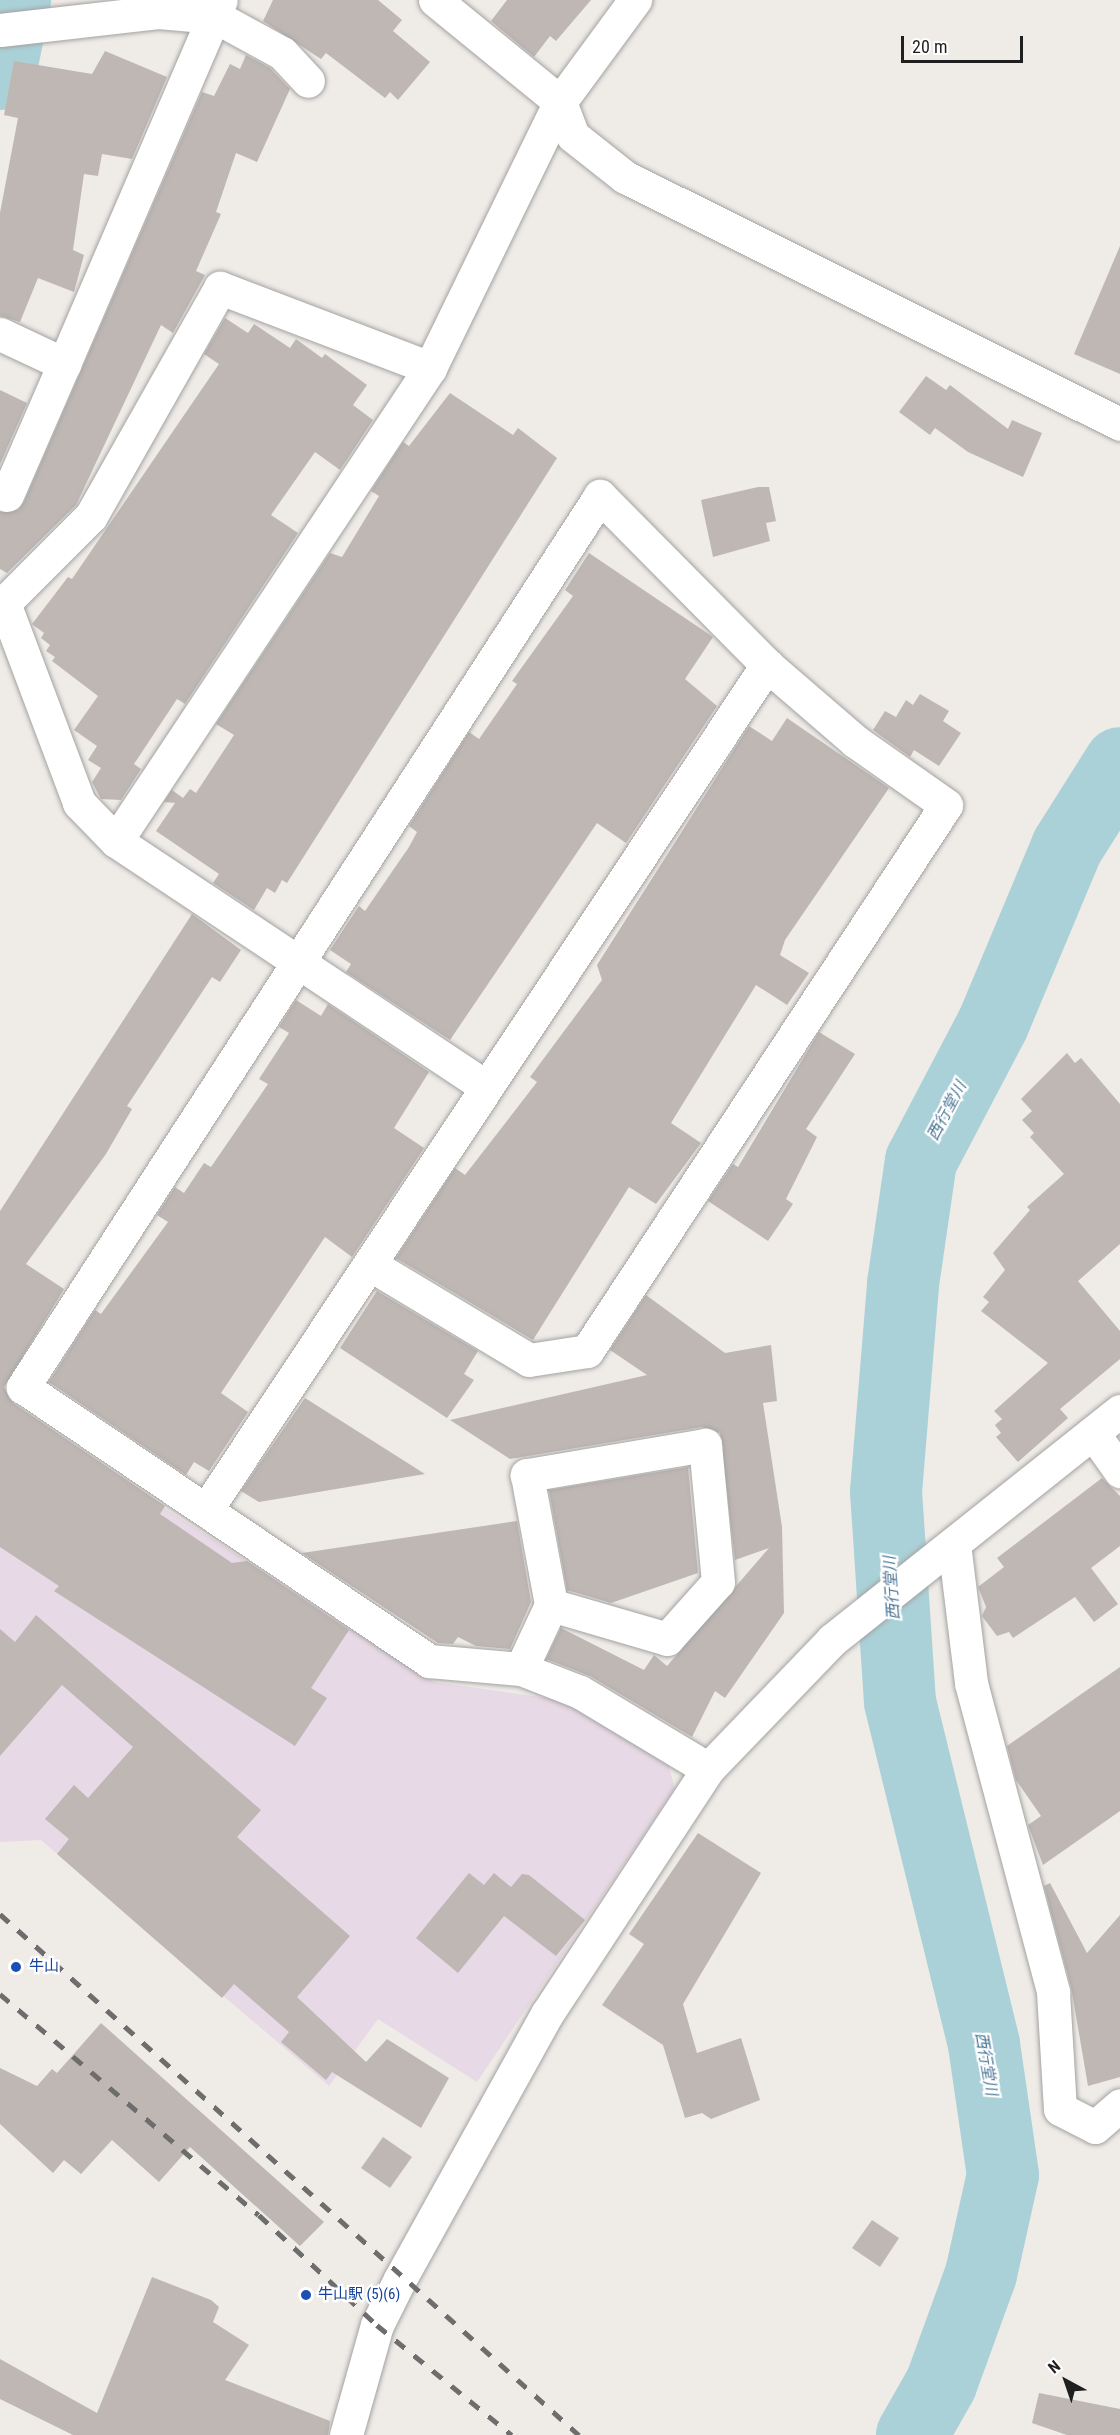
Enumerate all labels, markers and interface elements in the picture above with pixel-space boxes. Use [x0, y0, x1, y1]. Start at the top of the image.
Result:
scale bar [904, 24, 1026, 62]
text: 20 m [912, 36, 947, 57]
water label: 西行堂川 [924, 1078, 970, 1144]
water label: 西行堂川 [880, 1555, 904, 1621]
marker: 牛山 [7, 1958, 25, 1976]
place label: 牛山 [29, 1958, 59, 1976]
water label: 西行堂川 [971, 2031, 1001, 2097]
place label: 牛山駅 (5)(6) [318, 2286, 400, 2304]
marker: 牛山駅 (5)(6) [299, 2288, 313, 2302]
north arrow [1036, 2351, 1096, 2411]
text: N [1044, 2356, 1064, 2377]

